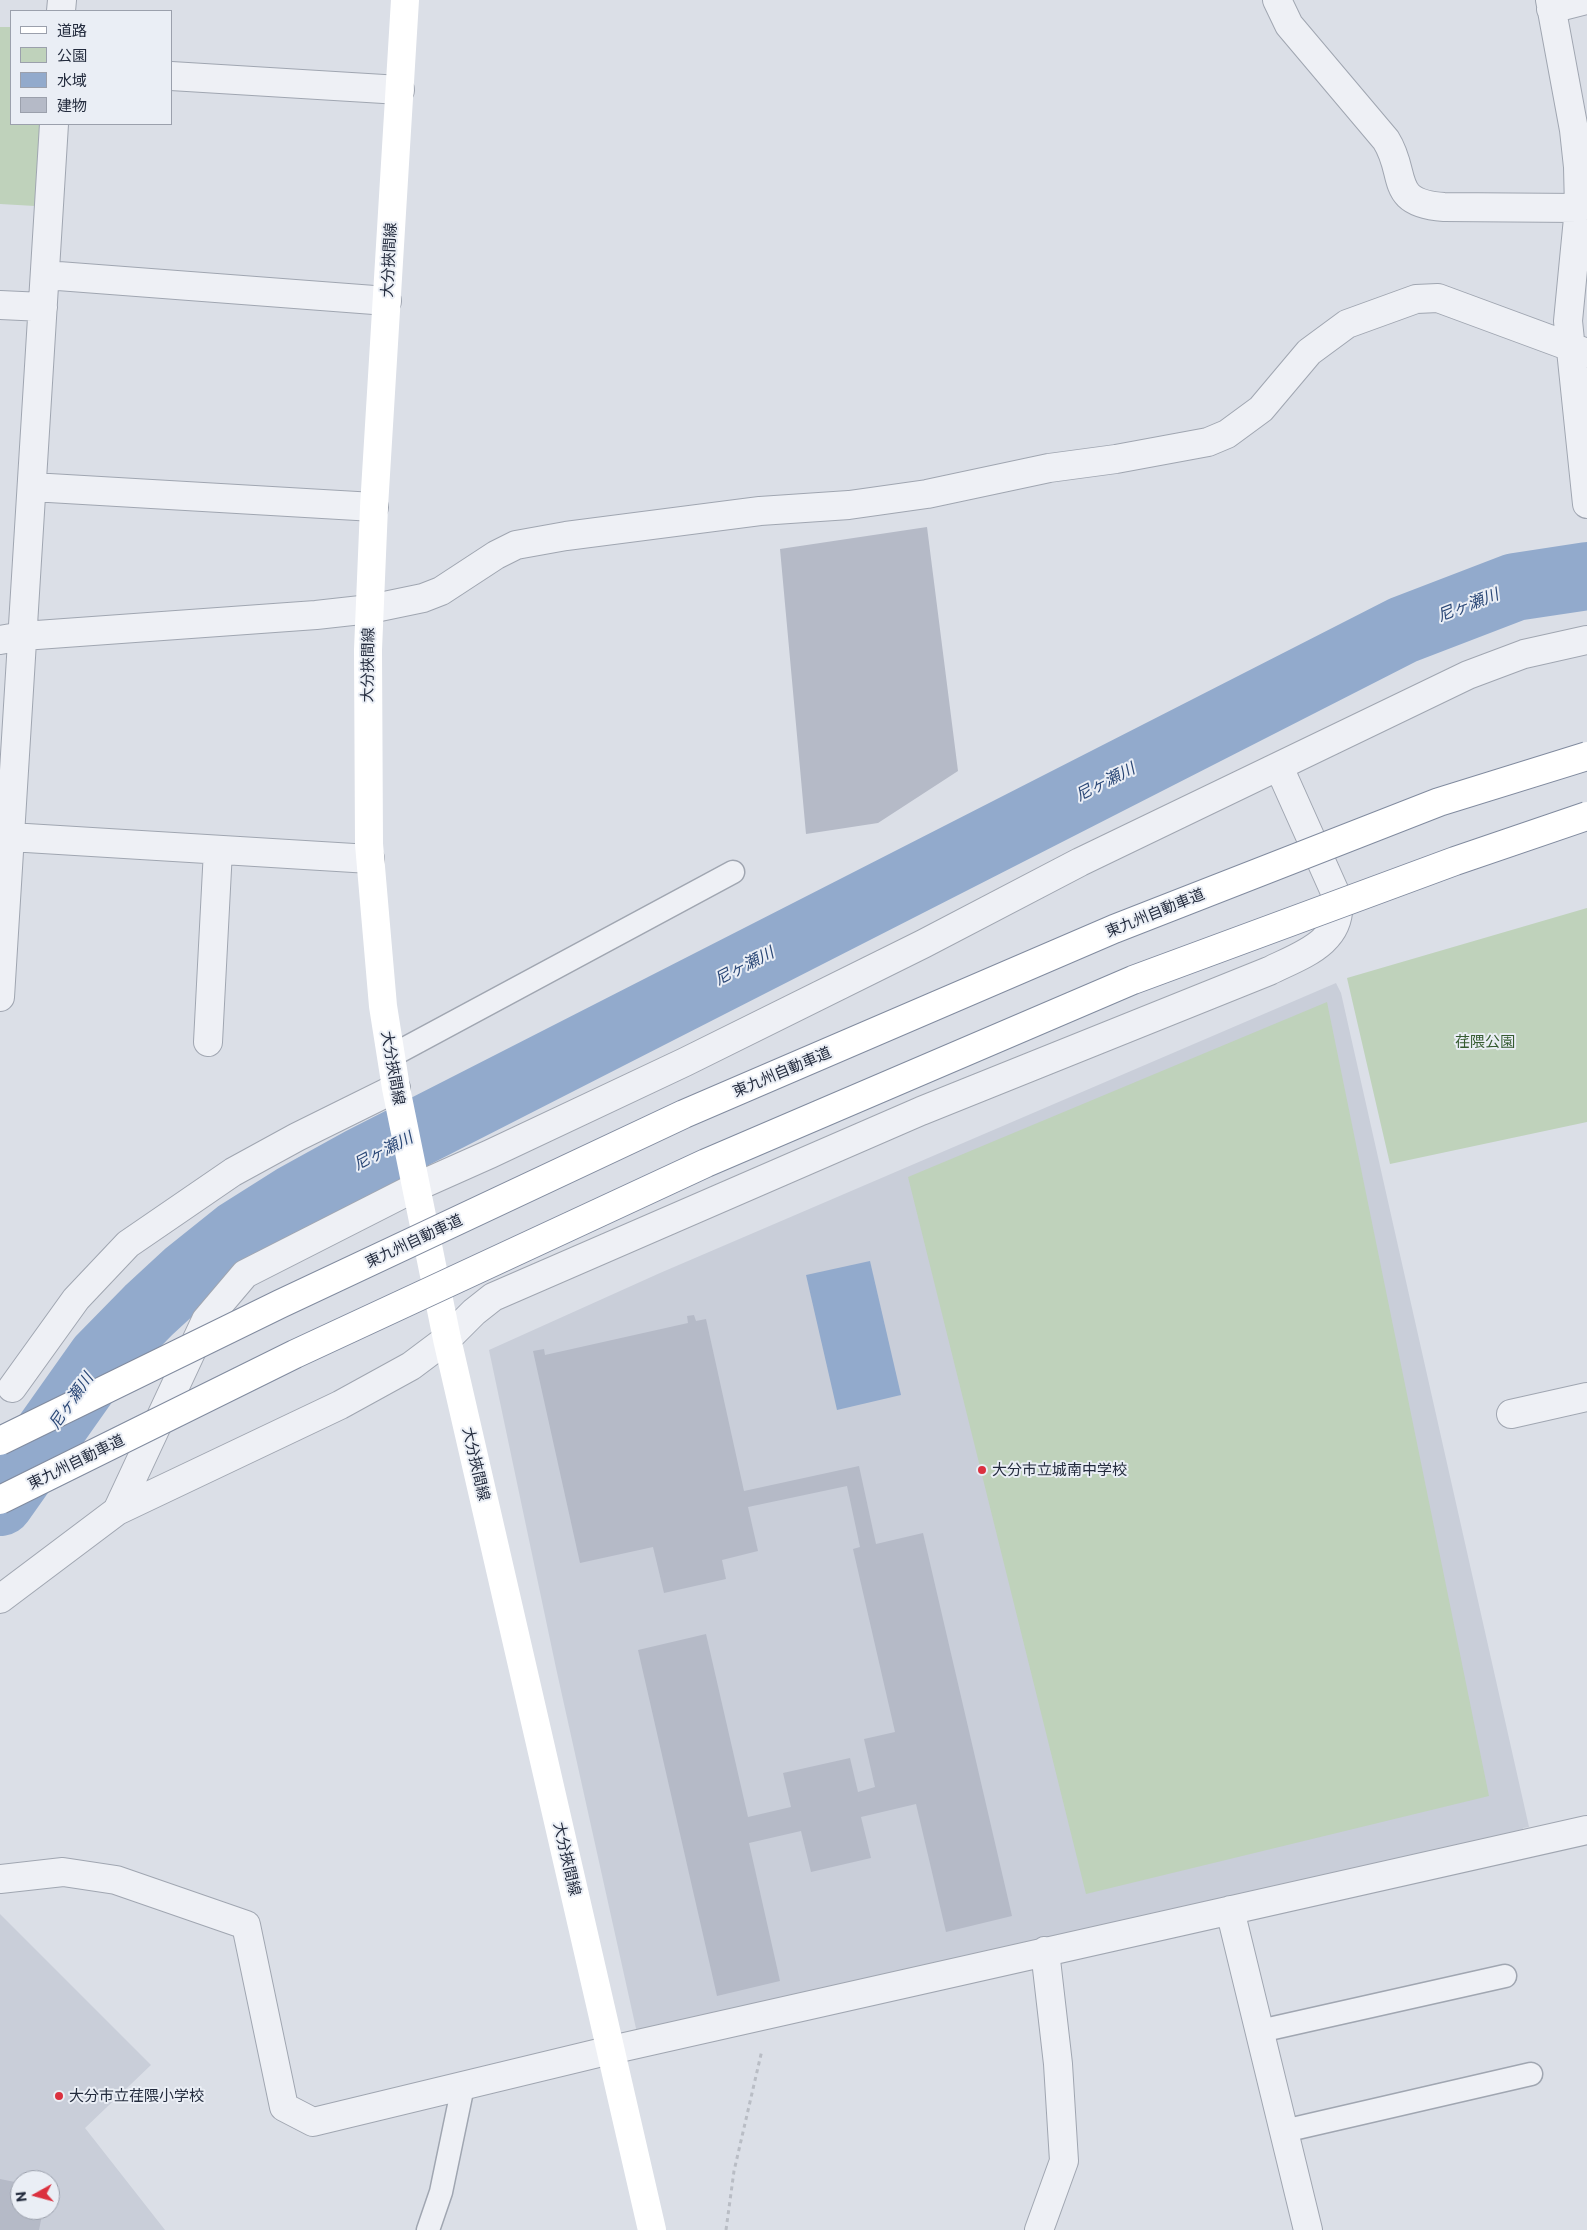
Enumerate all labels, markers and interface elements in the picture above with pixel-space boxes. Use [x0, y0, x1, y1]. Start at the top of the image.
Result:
legend [10, 10, 172, 125]
text: 道路 [57, 21, 87, 39]
text: 公園 [57, 46, 87, 64]
text: 水域 [57, 71, 87, 89]
text: 建物 [57, 96, 87, 114]
street label: 大分挾間線 [378, 222, 400, 298]
water label: 尼ヶ瀬川 [1435, 585, 1501, 625]
street label: 大分挾間線 [358, 627, 378, 703]
water label: 尼ヶ瀬川 [1072, 759, 1138, 805]
street label: 東九州自動車道 [1103, 885, 1207, 941]
water label: 尼ヶ瀬川 [711, 943, 777, 989]
street label: 大分挾間線 [378, 1030, 408, 1106]
park label: 荏隈公園 [1455, 1033, 1515, 1051]
street label: 東九州自動車道 [730, 1043, 834, 1101]
water label: 尼ヶ瀬川 [350, 1128, 416, 1174]
street label: 東九州自動車道 [363, 1211, 465, 1271]
water label: 尼ヶ瀬川 [45, 1369, 97, 1433]
street label: 大分挾間線 [459, 1425, 493, 1503]
street label: 東九州自動車道 [25, 1431, 127, 1493]
place label: 大分市立城南中学校 [992, 1461, 1127, 1479]
marker: 大分市立城南中学校 [976, 1464, 988, 1476]
street label: 大分挾間線 [550, 1820, 584, 1898]
place label: 大分市立荏隈小学校 [69, 2087, 204, 2105]
marker: 大分市立荏隈小学校 [53, 2090, 65, 2102]
north arrow [10, 2170, 60, 2220]
text: N [12, 2191, 30, 2203]

